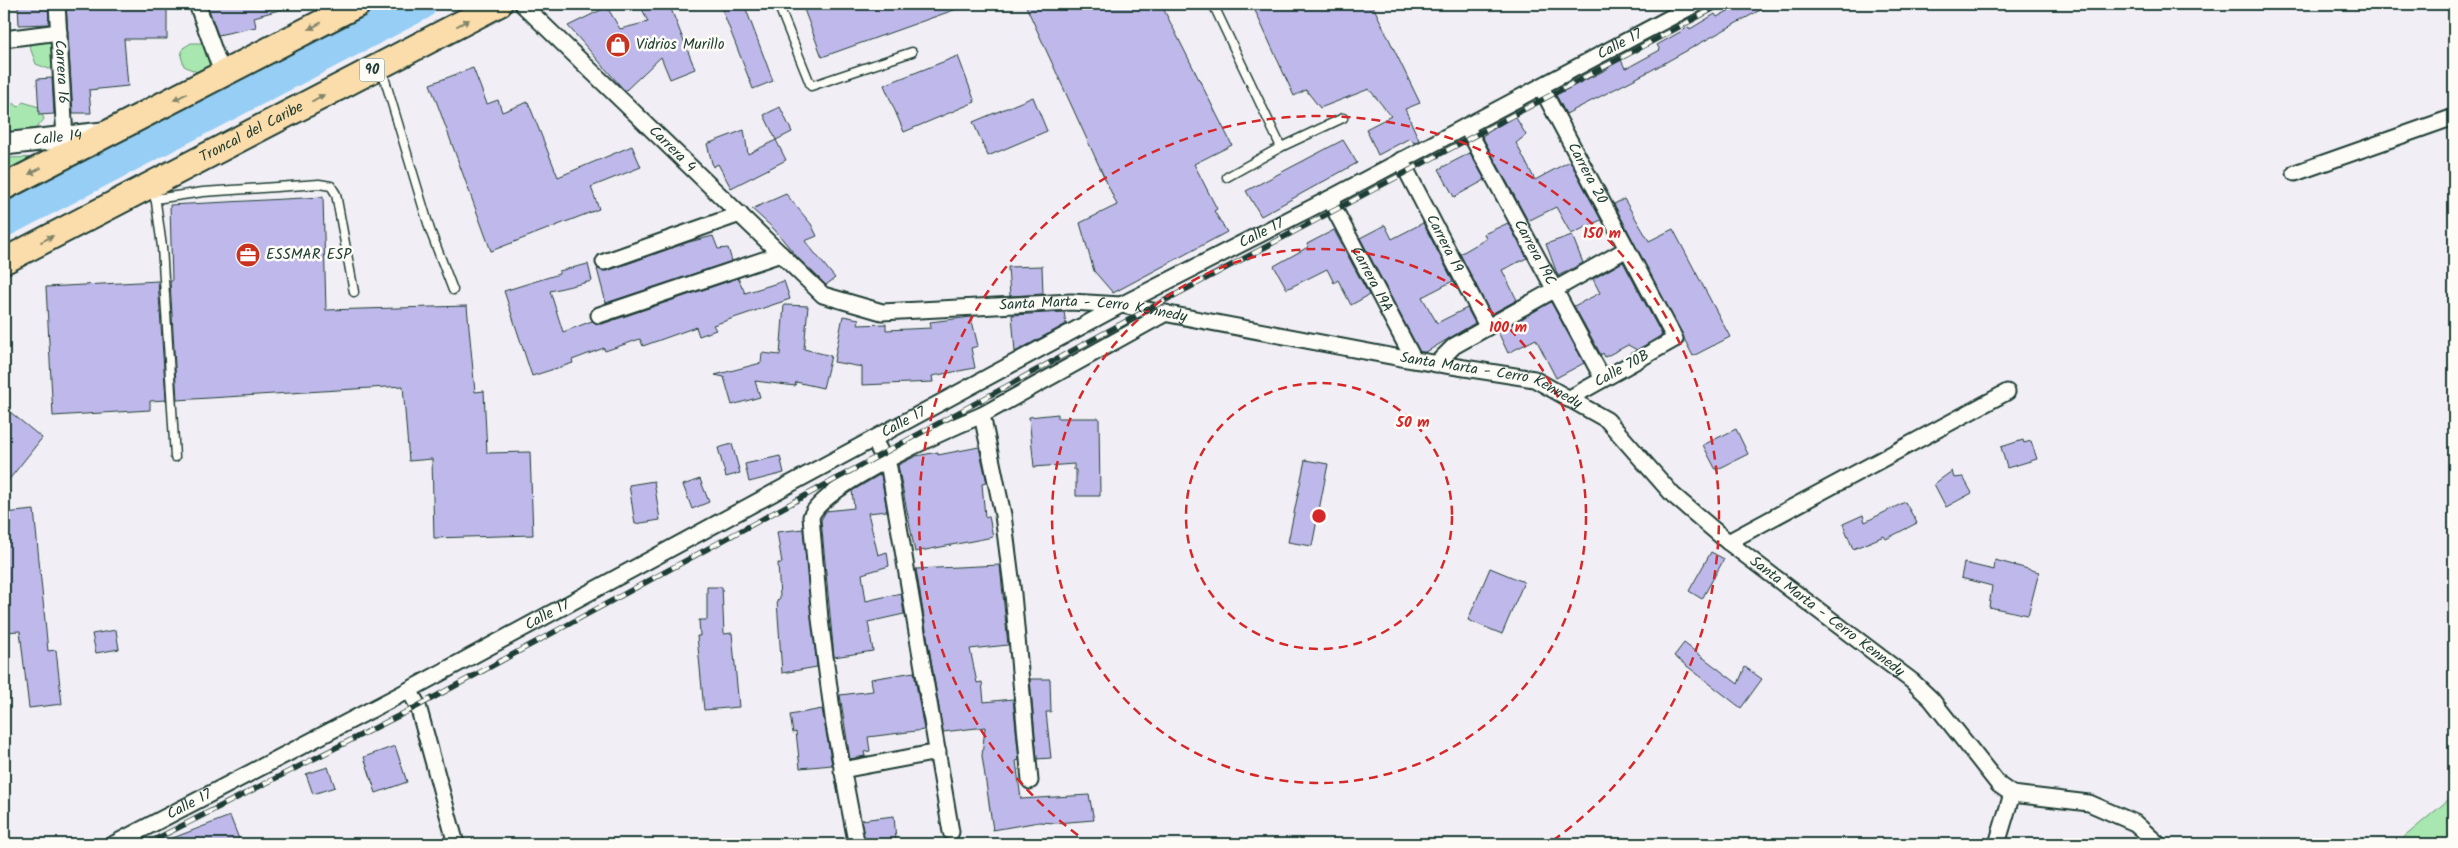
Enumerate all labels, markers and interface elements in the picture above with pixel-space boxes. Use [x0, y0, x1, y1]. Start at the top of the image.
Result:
one-way arrow [455, 19, 470, 27]
one-way arrow [308, 22, 323, 30]
street label: Calle 17 [1593, 22, 1648, 66]
shop icon: Vidrios Murillo [605, 32, 631, 58]
place label: Vidrios Murillo [636, 33, 725, 57]
street label: Carrera 16 [47, 39, 75, 104]
road number: 90 [360, 58, 384, 82]
one-way arrow [173, 93, 187, 101]
one-way arrow [311, 94, 326, 102]
street label: Troncal del Caribe [195, 95, 308, 169]
street label: Carrera 4 [643, 120, 702, 178]
street label: Calle 14 [32, 123, 83, 153]
street label: Carrera 20 [1561, 138, 1614, 209]
one-way arrow [28, 167, 43, 175]
street label: Carrera 19 [1419, 210, 1470, 277]
street label: Calle 17 [1235, 211, 1289, 255]
street label: Carrera 19C [1507, 215, 1562, 290]
text: 150 m [1583, 222, 1621, 246]
one-way arrow [40, 235, 54, 243]
office icon: ESSMAR ESP [235, 242, 261, 268]
street label: Carrera 19A [1344, 242, 1399, 317]
place label: ESSMAR ESP [266, 243, 352, 267]
street label: Santa Marta - Cerro Kennedy [999, 290, 1190, 329]
text: 100 m [1489, 316, 1527, 340]
street label: Calle 70B [1590, 344, 1654, 394]
street label: Santa Marta - Cerro Kennedy [1398, 346, 1587, 416]
street label: Calle 17 [877, 400, 931, 445]
text: 50 m [1395, 411, 1430, 435]
centre of rings [1310, 507, 1328, 525]
street label: Santa Marta - Cerro Kennedy [1744, 550, 1910, 684]
street label: Calle 17 [521, 593, 575, 637]
street label: Calle 17 [163, 782, 217, 826]

